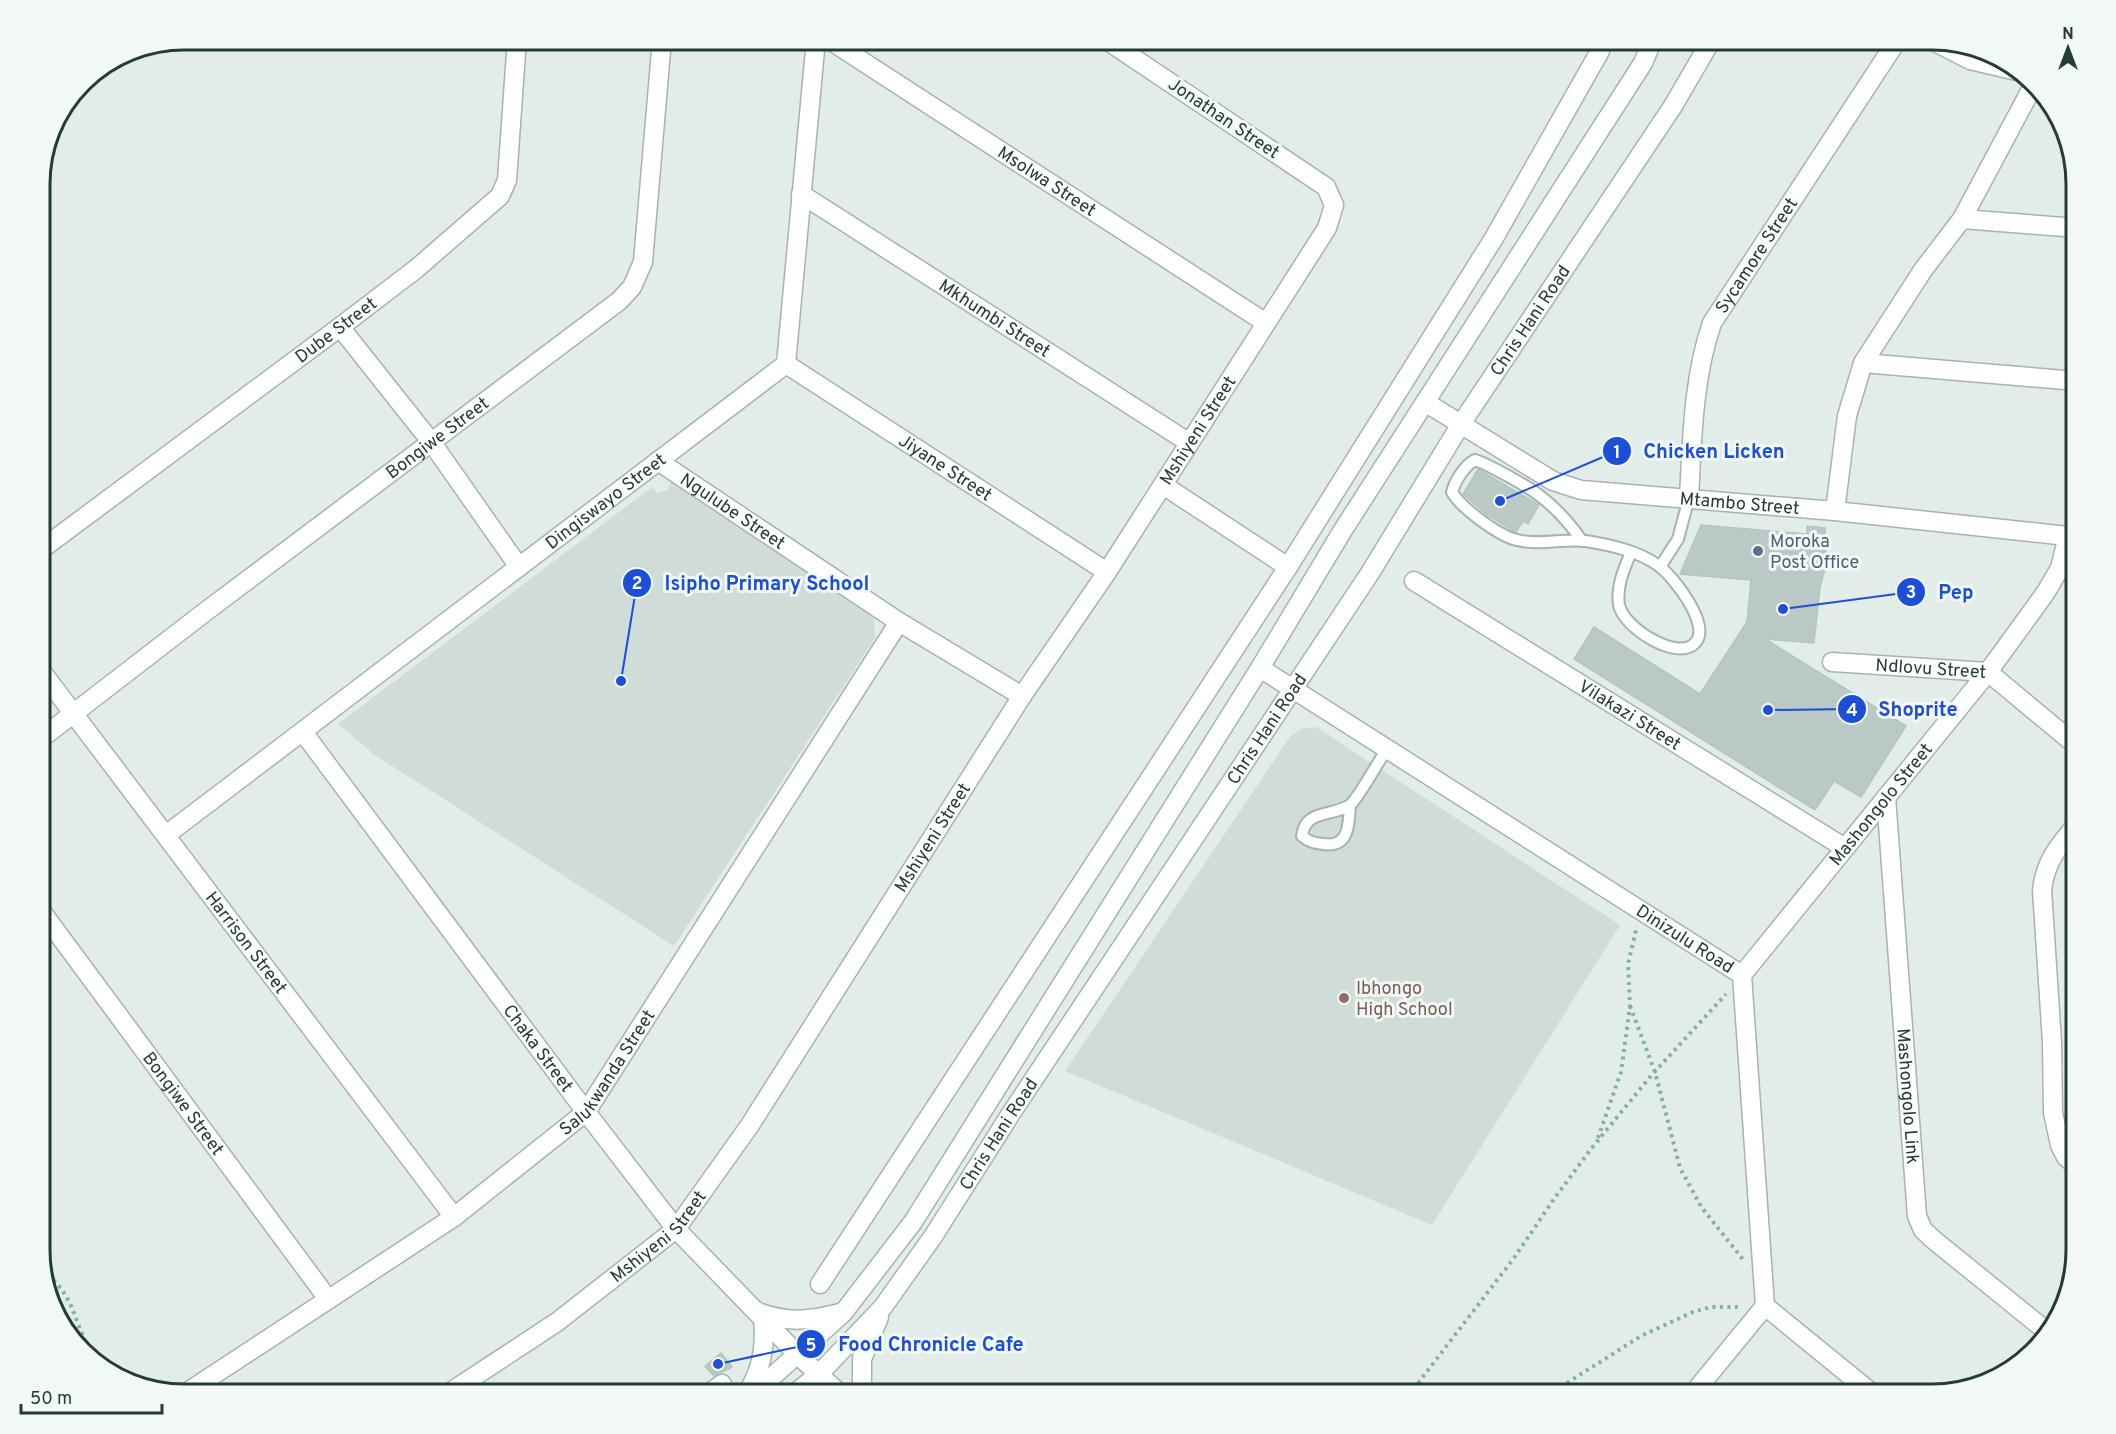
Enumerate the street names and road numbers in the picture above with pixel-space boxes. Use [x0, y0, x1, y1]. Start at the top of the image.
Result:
street label: Jonathan Street [1163, 74, 1283, 165]
street label: Msolwa Street [992, 142, 1100, 223]
street label: Sycamore Street [1711, 194, 1804, 319]
street label: Chris Hani Road [1486, 261, 1576, 381]
street label: Mkhumbi Street [934, 275, 1054, 364]
street label: Dube Street [291, 293, 382, 369]
street label: Mshiyeni Street [1155, 372, 1242, 490]
street label: Bongiwe Street [382, 393, 494, 485]
street label: Jiyane Street [893, 430, 996, 507]
street label: Dingiswayo Street [541, 449, 671, 556]
street label: Ngulube Street [675, 469, 789, 556]
street label: Mtambo Street [1679, 488, 1800, 521]
street label: Ndlovu Street [1875, 655, 1987, 685]
street label: Chris Hani Road [1223, 670, 1313, 790]
street label: Vilakazi Street [1574, 676, 1685, 757]
street label: Mashongolo Street [1825, 739, 1938, 871]
street label: Mshiyeni Street [890, 779, 977, 897]
street label: Harrison Street [199, 888, 291, 999]
street label: Dinizulu Road [1631, 900, 1738, 980]
street label: Chaka Street [497, 1000, 577, 1097]
street label: Salukwanda Street [555, 1006, 661, 1142]
street label: Mashongolo Link [1890, 1028, 1923, 1165]
street label: Bongiwe Street [136, 1048, 228, 1161]
street label: Chris Hani Road [955, 1075, 1044, 1195]
street label: Mshiyeni Street [606, 1187, 713, 1289]

